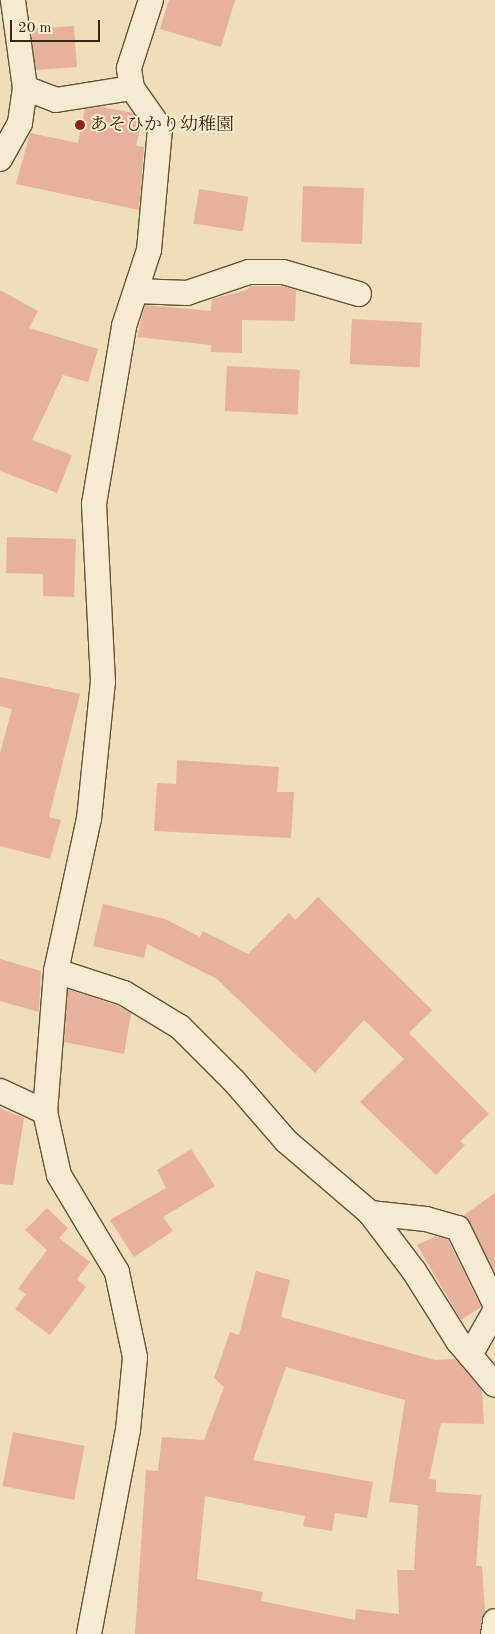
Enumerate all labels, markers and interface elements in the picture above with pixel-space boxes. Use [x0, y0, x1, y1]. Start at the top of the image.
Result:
scale bar [12, 10, 102, 42]
text: 20 m [18, 21, 52, 36]
place label: あそひかり幼稚園 [90, 114, 234, 136]
marker: あそひかり幼稚園 [74, 119, 86, 131]

